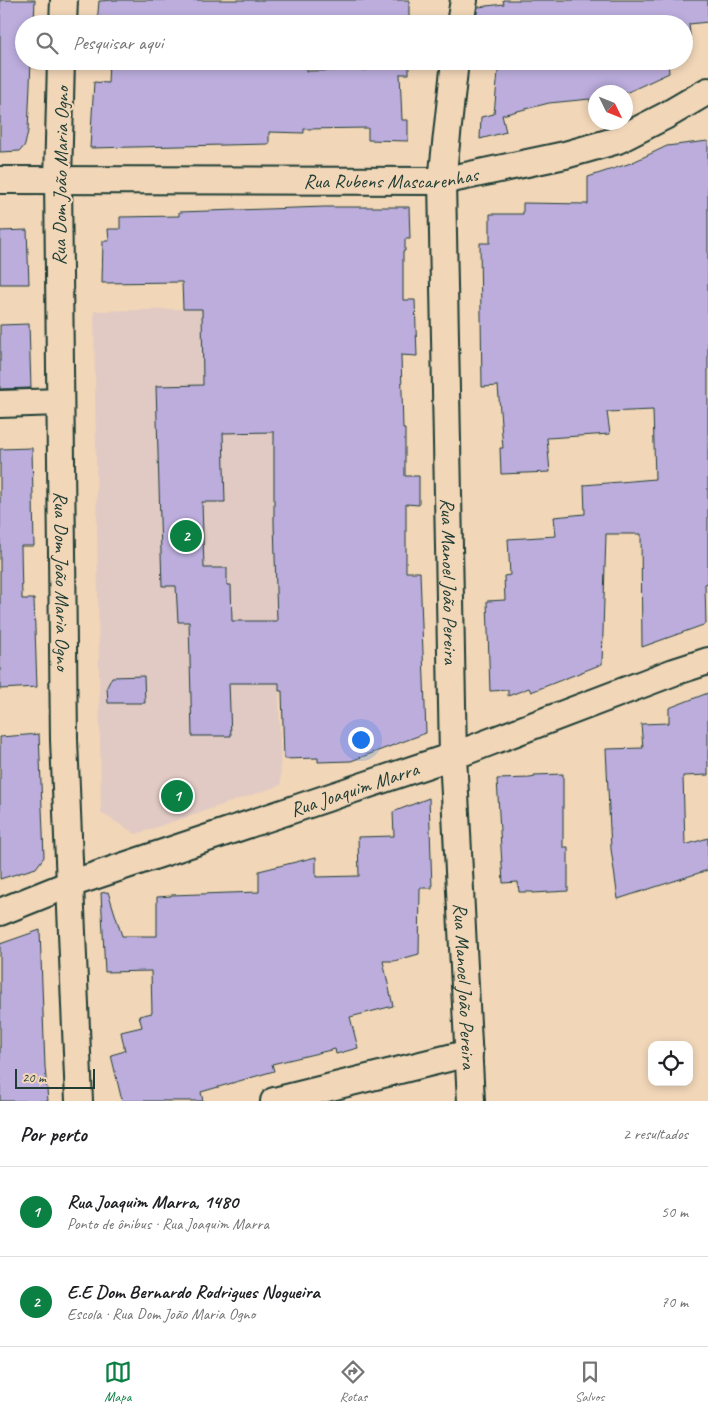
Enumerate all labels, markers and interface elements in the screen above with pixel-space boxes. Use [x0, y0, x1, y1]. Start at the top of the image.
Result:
search box [15, 15, 693, 70]
icon: search [33, 29, 61, 57]
text: Pesquisar aqui [73, 31, 163, 55]
street label: Rua Dom João Maria Ogno [46, 84, 75, 266]
north arrow [588, 85, 633, 130]
street label: Rua Rubens Mascarenhas [304, 161, 482, 194]
street label: Rua Dom João Maria Ogno [48, 491, 75, 673]
street label: Rua Manoel João Pereira [435, 498, 463, 666]
pin: 2 [170, 517, 202, 555]
your location [348, 727, 374, 753]
street label: Rua Joaquim Marra [287, 756, 424, 823]
pin: 1 [161, 777, 193, 815]
street label: Rua Manoel João Pereira [448, 902, 481, 1071]
map controls [648, 1041, 693, 1086]
button: locate [648, 1041, 693, 1086]
scale bar [15, 1066, 95, 1089]
text: 20 m [22, 1069, 46, 1086]
text: Por perto [20, 1121, 87, 1147]
text: 2 resultados [623, 1124, 688, 1144]
text: Rua Joaquim Marra, 1480 [67, 1190, 238, 1214]
text: 1 [32, 1202, 40, 1222]
text: 50 m [661, 1202, 688, 1222]
text: Ponto de ônibus · Rua Joaquim Marra [67, 1214, 269, 1234]
text: E.E Dom Bernardo Rodrigues Nogueira [67, 1280, 320, 1304]
text: 2 [32, 1292, 40, 1312]
text: 70 m [661, 1292, 688, 1312]
text: Escola · Rua Dom João Maria Ogno [67, 1304, 255, 1324]
tab: Mapa [104, 1358, 132, 1405]
tab: Rotas [339, 1358, 367, 1405]
tab: Salvos [575, 1358, 604, 1405]

